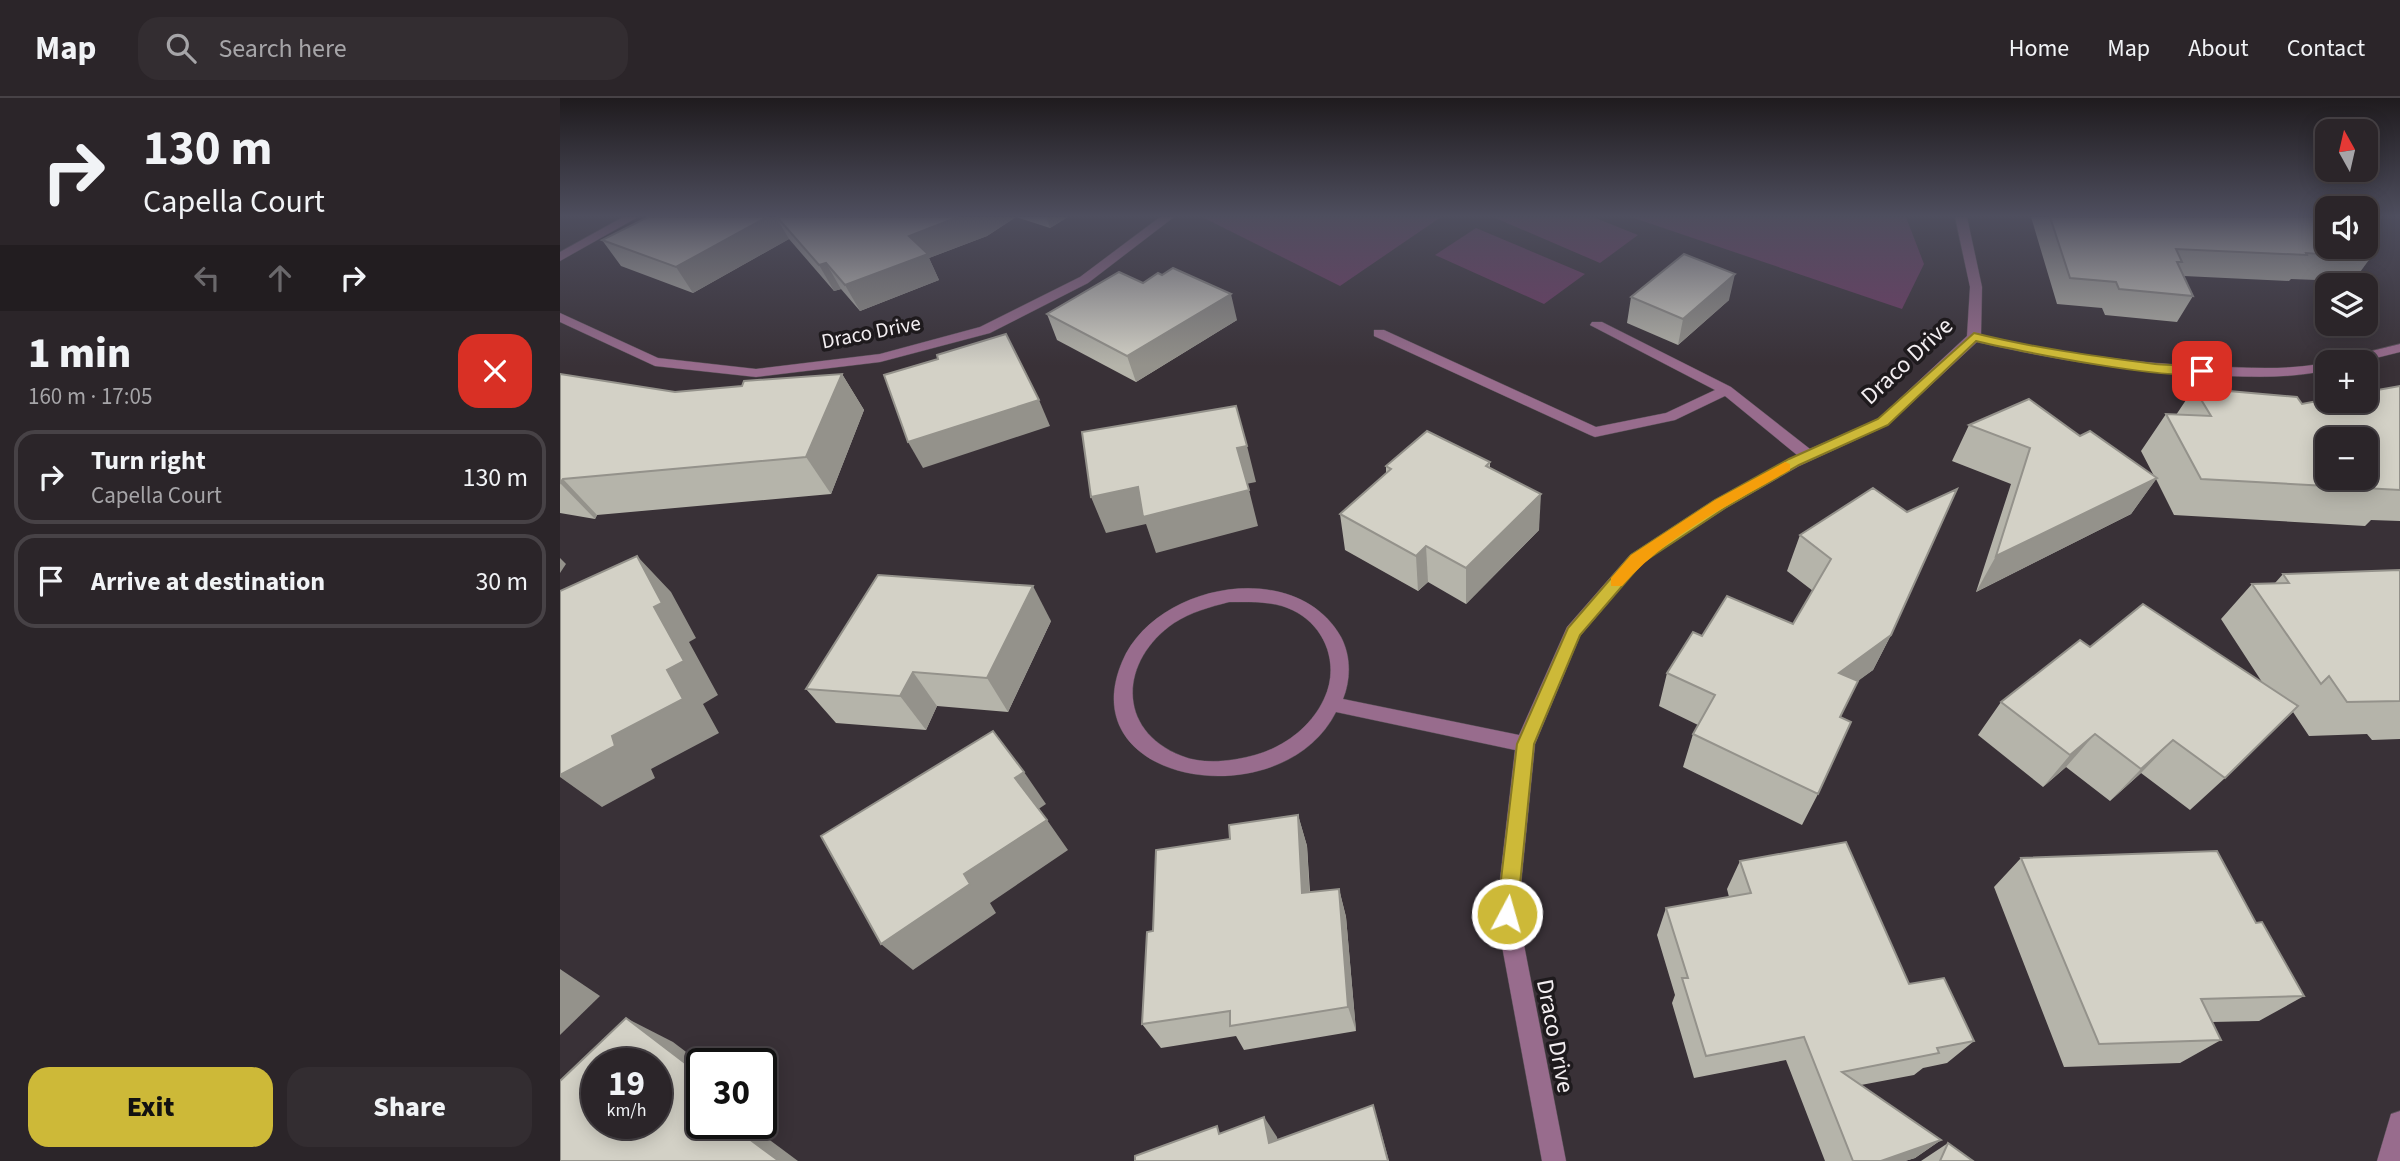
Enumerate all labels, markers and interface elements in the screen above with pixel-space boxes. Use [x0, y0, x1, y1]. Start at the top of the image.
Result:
search box [138, 17, 628, 80]
text: Map [35, 25, 96, 72]
icon: search [162, 29, 200, 67]
text: Search here [218, 30, 347, 67]
text: Home [2009, 31, 2069, 66]
text: Map [2107, 31, 2150, 66]
text: About [2188, 31, 2249, 66]
text: Contact [2287, 31, 2365, 66]
text: 130 m [143, 114, 272, 184]
north arrow [2315, 119, 2378, 182]
map controls [2315, 119, 2378, 490]
icon: right [28, 126, 119, 217]
text: Capella Court [143, 179, 325, 225]
button: sound [2315, 196, 2378, 259]
icon: left [188, 259, 226, 297]
icon: ahead [261, 259, 299, 297]
icon: right [334, 259, 372, 297]
button: layers [2315, 273, 2378, 336]
street label: Draco Drive [819, 308, 923, 356]
street label: Draco Drive [1853, 309, 1961, 413]
text: 1 min [28, 324, 131, 384]
button: close [458, 334, 532, 408]
pin [2172, 341, 2232, 401]
button: + [2315, 350, 2378, 413]
icon: arrive [2183, 352, 2221, 390]
text: 160 m · 17:05 [28, 380, 152, 413]
button: − [2315, 427, 2378, 490]
text: Turn right [91, 442, 206, 479]
icon: right [32, 458, 70, 496]
text: 130 m [462, 459, 528, 496]
text: Capella Court [91, 479, 222, 512]
icon: arrive [32, 562, 70, 600]
text: Arrive at destination [91, 563, 325, 600]
text: 30 m [475, 563, 528, 600]
position arrow [1470, 877, 1544, 951]
street label: Draco Drive [1527, 976, 1583, 1096]
speed limit sign: 30 [686, 1048, 777, 1139]
text: 19 [608, 1059, 645, 1109]
button: Exit [28, 1067, 273, 1147]
button: Share [287, 1067, 532, 1147]
text: km/h [607, 1098, 646, 1123]

